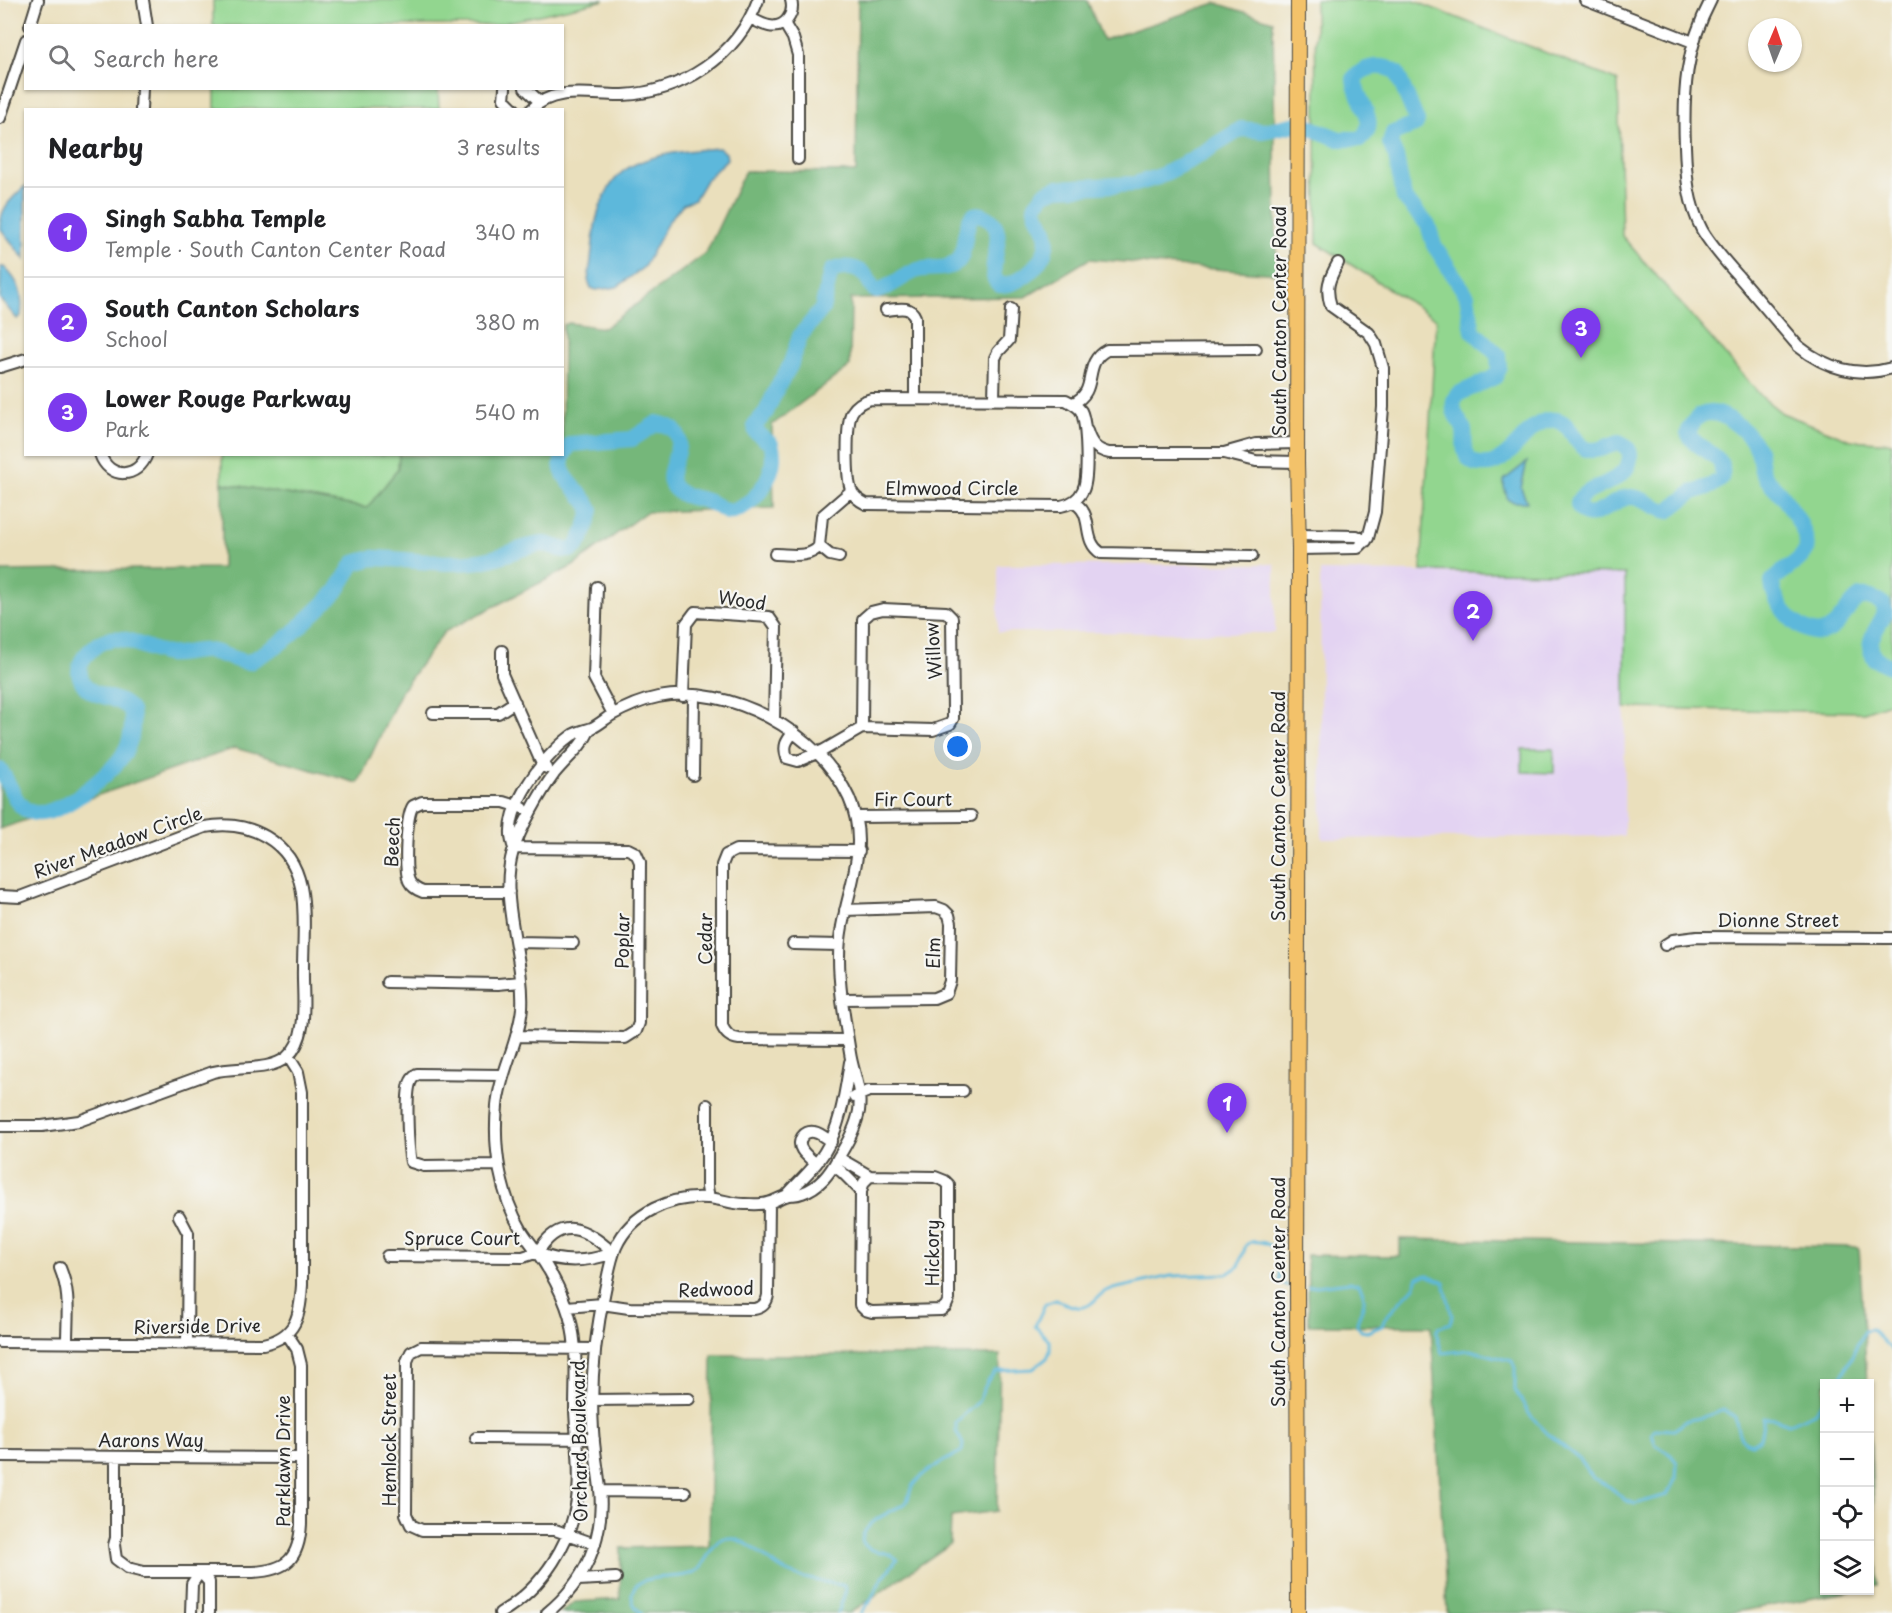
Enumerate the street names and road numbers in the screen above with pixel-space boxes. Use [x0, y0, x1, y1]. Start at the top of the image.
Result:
street label: South Canton Center Road [1265, 206, 1292, 436]
street label: Elmwood Circle [885, 474, 1019, 501]
street label: Wood [717, 583, 768, 616]
street label: Willow [917, 622, 948, 680]
street label: South Canton Center Road [1264, 691, 1291, 921]
street label: Fir Court [874, 785, 952, 812]
street label: River Meadow Circle [29, 798, 206, 885]
street label: Beech [377, 816, 406, 868]
street label: Dionne Street [1717, 906, 1839, 933]
street label: Poplar [608, 912, 636, 969]
street label: Cedar [691, 912, 718, 965]
street label: Elm [919, 937, 946, 969]
street label: South Canton Center Road [1264, 1177, 1291, 1407]
street label: Hickory [918, 1220, 945, 1286]
street label: Spruce Court [404, 1224, 520, 1251]
street label: Redwood [678, 1274, 754, 1303]
street label: Riverside Drive [133, 1311, 261, 1340]
street label: Orchard Boulevard [564, 1360, 593, 1522]
street label: Hemlock Street [375, 1373, 402, 1507]
street label: Parklawn Drive [269, 1395, 296, 1527]
street label: Aarons Way [98, 1426, 204, 1453]

